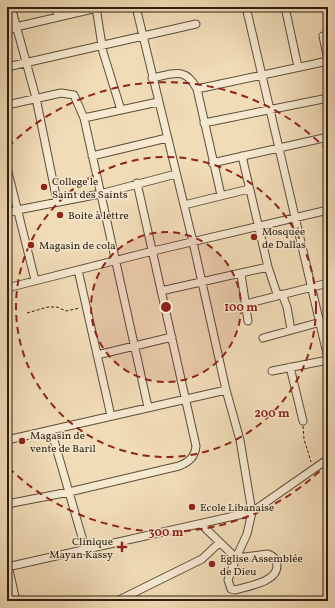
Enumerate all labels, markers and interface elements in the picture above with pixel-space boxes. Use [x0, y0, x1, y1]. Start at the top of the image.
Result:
place label: College le Saint des Saints [52, 175, 128, 203]
marker: College le Saint des Saints [39, 182, 49, 192]
place label: Boite à lettre [68, 209, 129, 224]
marker: Boite à lettre [55, 210, 65, 220]
place label: Mosquée de Dallas [262, 225, 306, 253]
marker: Mosquée de Dallas [249, 232, 259, 242]
place label: Magasin de cola [39, 239, 116, 254]
marker: Magasin de cola [26, 240, 36, 250]
centre of rings [159, 300, 173, 314]
text: 100 m [224, 300, 258, 316]
text: 200 m [254, 406, 290, 422]
place label: Magasin de vente de Baril [30, 429, 96, 457]
marker: Magasin de vente de Baril [17, 436, 27, 446]
place label: Ecole Libanaise [200, 501, 274, 516]
marker: Ecole Libanaise [187, 502, 197, 512]
text: 300 m [149, 525, 184, 541]
place label: Clinique Mayan Kassy [49, 535, 113, 563]
marker: Clinique Mayan Kassy [116, 541, 128, 553]
place label: Eglise Assemblée de Dieu [220, 552, 303, 580]
marker: Eglise Assemblée de Dieu [207, 559, 217, 569]

